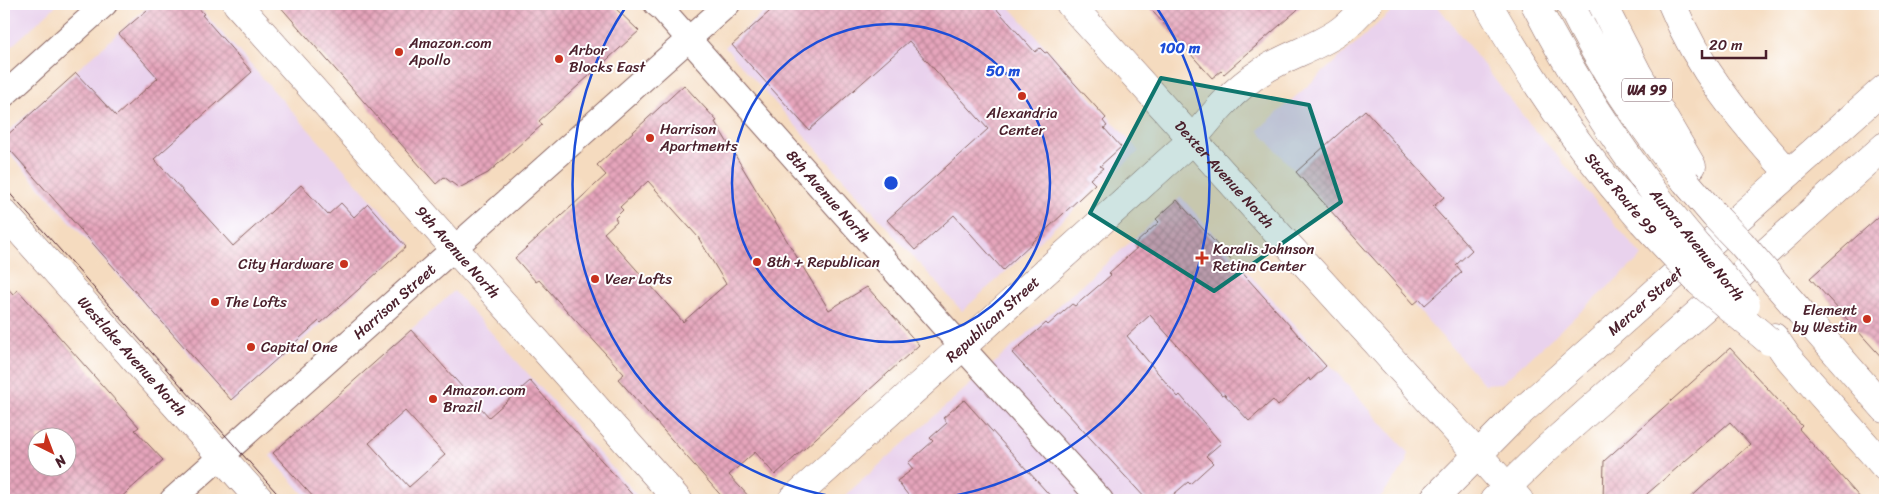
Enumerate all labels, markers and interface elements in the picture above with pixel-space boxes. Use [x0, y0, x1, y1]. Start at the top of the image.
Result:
scale bar [1702, 28, 1765, 60]
place label: Amazon.com Apollo [408, 30, 492, 73]
text: 20 m [1709, 32, 1743, 58]
text: 100 m [1160, 35, 1201, 61]
place label: Arbor Blocks East [568, 37, 646, 80]
marker: Amazon.com Apollo [393, 46, 405, 58]
marker: Arbor Blocks East [553, 53, 565, 65]
text: 50 m [986, 58, 1021, 84]
road number: WA 99 [1622, 78, 1672, 102]
marker: Alexandria Center [1016, 90, 1028, 102]
place label: Alexandria Center [986, 100, 1058, 143]
street label: Dexter Avenue North [1168, 114, 1281, 235]
place label: Harrison Apartments [659, 116, 738, 159]
marker: Harrison Apartments [644, 132, 656, 144]
street label: 8th Avenue North [779, 144, 877, 249]
street label: State Route 99 [1578, 146, 1664, 242]
centre of rings [882, 174, 900, 192]
street label: Aurora Avenue North [1643, 182, 1751, 307]
street label: 9th Avenue North [409, 200, 506, 305]
place label: Karalis Johnson Retina Center [1213, 236, 1314, 279]
place label: 8th + Republican [767, 249, 880, 275]
place label: City Hardware [238, 251, 334, 277]
marker: Karalis Johnson Retina Center [1195, 251, 1209, 265]
marker: 8th + Republican [751, 256, 763, 268]
street label: Harrison Street [347, 257, 442, 346]
marker: City Hardware [338, 258, 350, 270]
street label: Mercer Street [1601, 259, 1690, 342]
place label: Veer Lofts [605, 266, 672, 292]
street label: Republican Street [940, 269, 1046, 369]
marker: Veer Lofts [589, 273, 601, 285]
place label: The Lofts [225, 289, 287, 315]
street label: Westlake Avenue North [71, 290, 193, 423]
marker: The Lofts [209, 296, 221, 308]
place label: Element by Westin [1793, 297, 1857, 340]
marker: Element by Westin [1861, 313, 1873, 325]
place label: Capital One [261, 334, 338, 360]
marker: Capital One [245, 341, 257, 353]
place label: Amazon.com Brazil [442, 377, 526, 420]
marker: Amazon.com Brazil [427, 393, 439, 405]
north arrow [28, 426, 78, 476]
text: N [48, 448, 73, 474]

